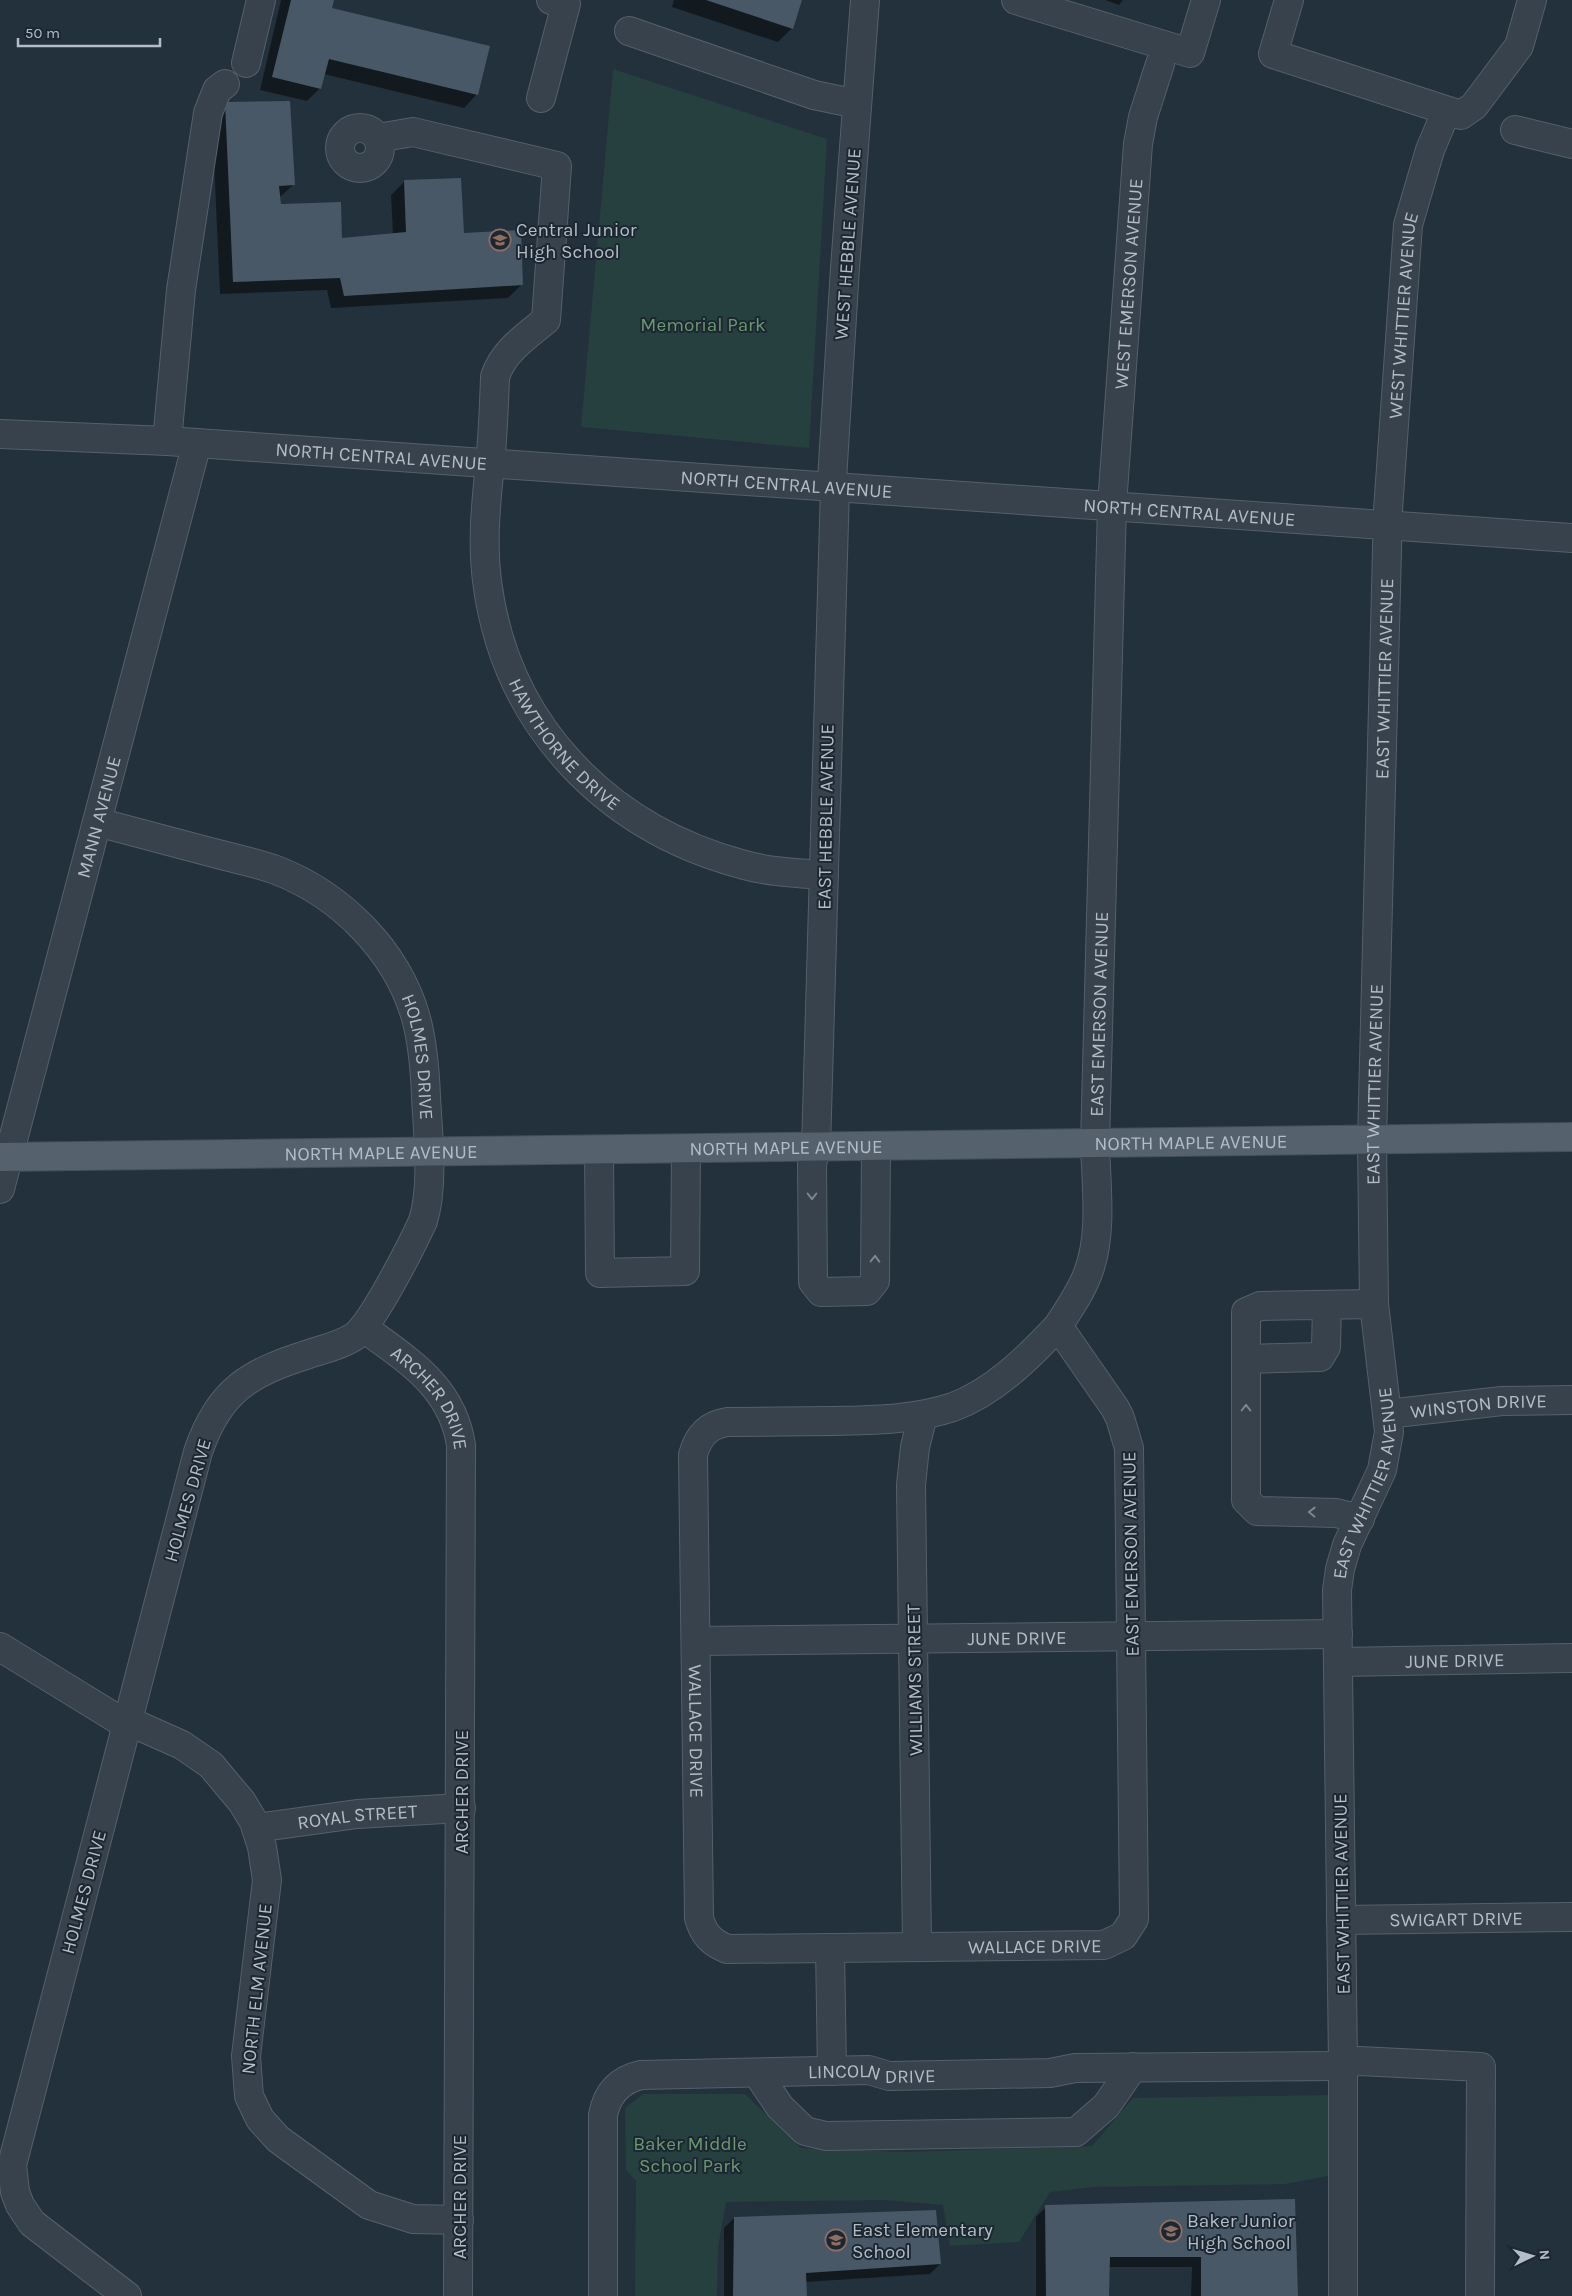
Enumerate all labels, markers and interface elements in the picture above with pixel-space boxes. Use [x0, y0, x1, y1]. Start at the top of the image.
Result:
scale bar [18, 15, 160, 47]
text: 50 m [25, 24, 60, 42]
street label: WEST HEBBLE AVENUE [830, 147, 866, 341]
street label: WEST EMERSON AVENUE [1110, 178, 1147, 390]
street label: WEST WHITTIER AVENUE [1384, 209, 1423, 419]
place label: Central Junior High School [516, 219, 637, 263]
school or university icon: Central Junior High School [488, 228, 512, 252]
park label: Memorial Park [640, 314, 766, 336]
street label: NORTH CENTRAL AVENUE [275, 439, 488, 475]
street label: NORTH CENTRAL AVENUE [680, 466, 893, 503]
street label: NORTH CENTRAL AVENUE [1083, 494, 1296, 531]
street label: EAST WHITTIER AVENUE [1371, 578, 1398, 780]
street label: HAWTHORNE DRIVE [504, 675, 624, 815]
street label: EAST HEBBLE AVENUE [813, 724, 839, 910]
street label: MANN AVENUE [73, 754, 126, 880]
street label: EAST EMERSON AVENUE [1086, 911, 1113, 1117]
street label: EAST WHITTIER AVENUE [1362, 984, 1388, 1185]
street label: HOLMES DRIVE [397, 991, 437, 1121]
street label: NORTH MAPLE AVENUE [1094, 1131, 1288, 1155]
street label: NORTH MAPLE AVENUE [689, 1136, 883, 1160]
street label: NORTH MAPLE AVENUE [284, 1141, 478, 1165]
one-way arrow [807, 1192, 817, 1200]
one-way arrow [870, 1254, 880, 1262]
street label: ARCHER DRIVE [386, 1342, 472, 1451]
street label: EAST WHITTIER AVENUE [1329, 1386, 1401, 1580]
street label: WINSTON DRIVE [1409, 1390, 1547, 1423]
one-way arrow [1241, 1404, 1251, 1412]
street label: HOLMES DRIVE [160, 1436, 216, 1565]
street label: EAST EMERSON AVENUE [1118, 1451, 1144, 1657]
one-way arrow [1308, 1507, 1316, 1517]
street label: WILLIAMS STREET [903, 1603, 927, 1756]
street label: JUNE DRIVE [967, 1627, 1067, 1650]
street label: JUNE DRIVE [1405, 1649, 1505, 1673]
street label: WALLACE DRIVE [684, 1664, 707, 1798]
street label: ARCHER DRIVE [451, 1730, 473, 1854]
street label: EAST WHITTIER AVENUE [1329, 1793, 1355, 1995]
street label: ROYAL STREET [296, 1801, 418, 1834]
street label: HOLMES DRIVE [57, 1828, 111, 1957]
street label: NORTH ELM AVENUE [237, 1903, 277, 2076]
street label: SWIGART DRIVE [1389, 1908, 1523, 1931]
street label: WALLACE DRIVE [968, 1935, 1102, 1958]
street label: LINCOLN DRIVE [808, 2060, 936, 2088]
park label: Baker Middle School Park [633, 2133, 747, 2177]
street label: ARCHER DRIVE [449, 2135, 471, 2259]
place label: Baker Junior High School [1187, 2210, 1295, 2254]
place label: East Elementary School [852, 2219, 993, 2263]
school or university icon: Baker Junior High School [1159, 2219, 1183, 2243]
school or university icon: East Elementary School [824, 2228, 848, 2252]
north arrow [1507, 2231, 1557, 2281]
text: N [1536, 2249, 1553, 2261]

